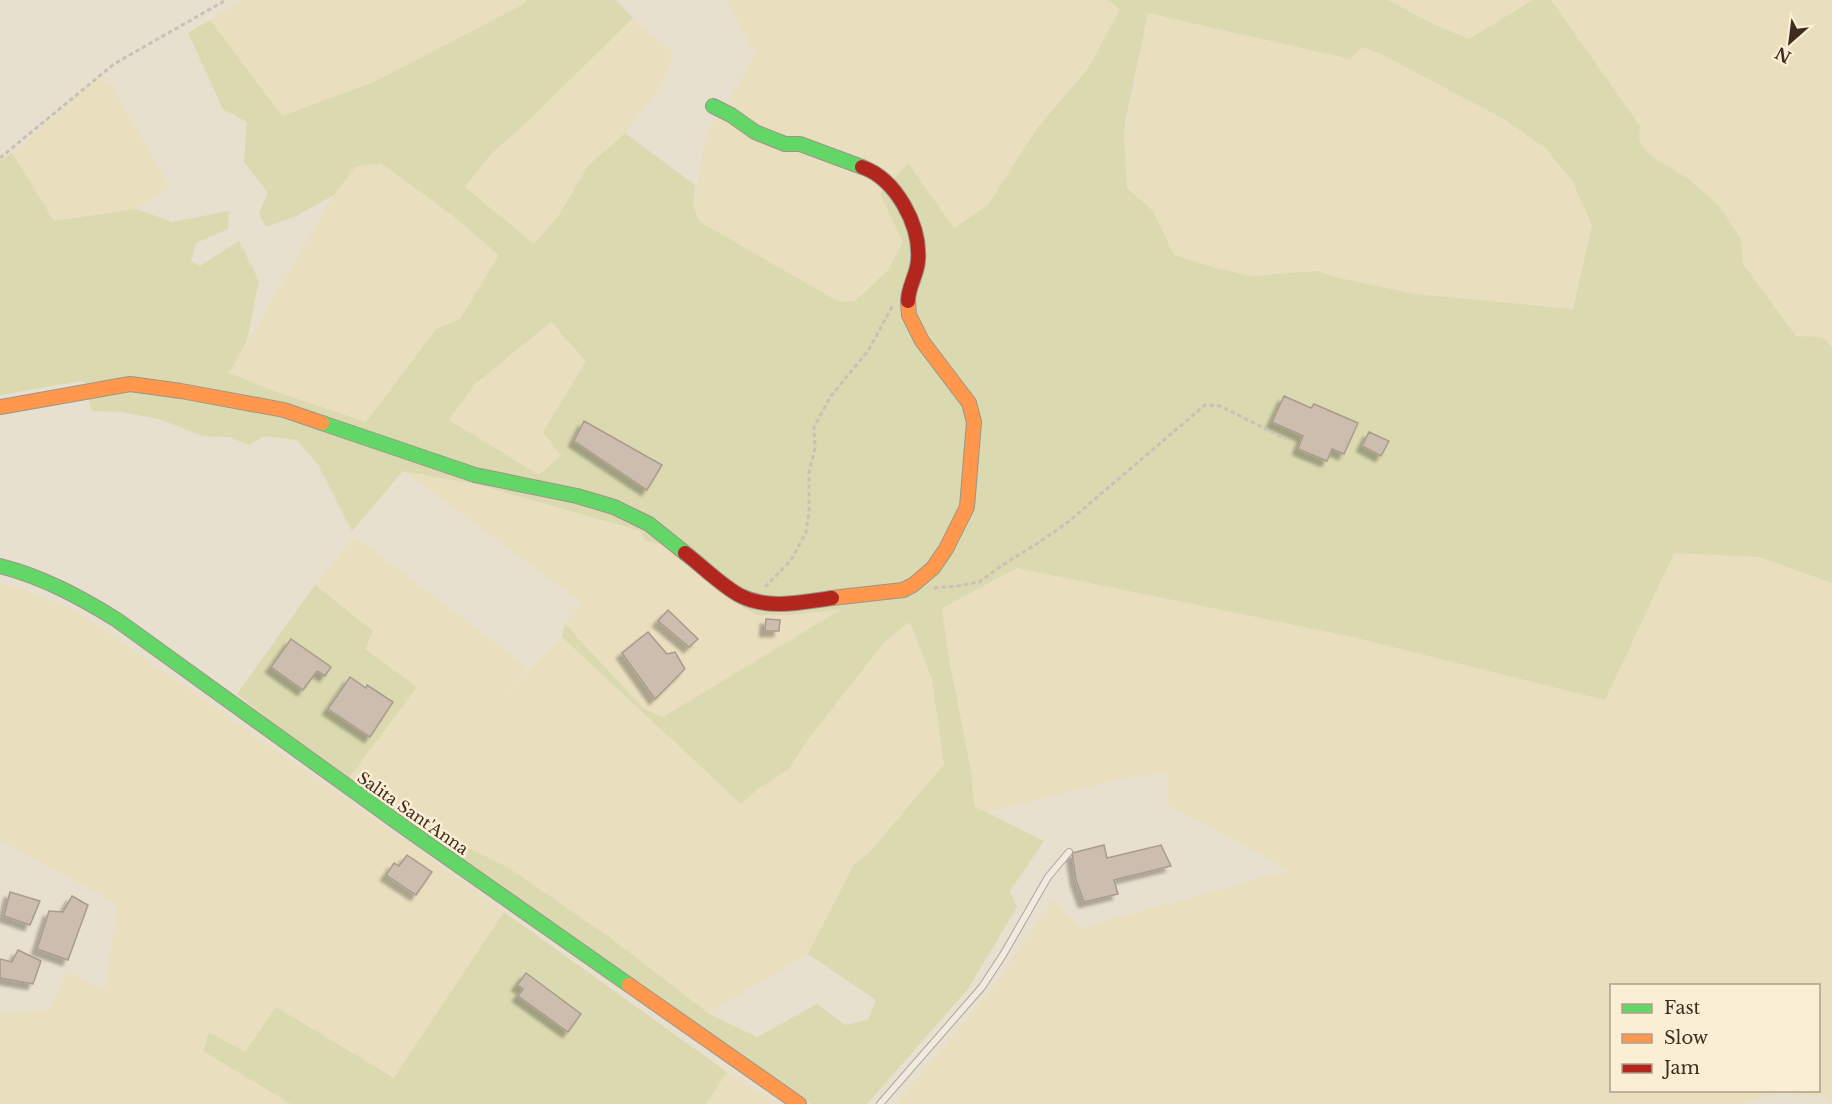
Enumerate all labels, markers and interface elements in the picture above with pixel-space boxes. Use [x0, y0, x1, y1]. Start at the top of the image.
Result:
north arrow [1760, 12, 1820, 72]
text: N [1772, 43, 1794, 68]
street label: Salita Sant'Anna [354, 767, 473, 859]
legend [1610, 984, 1820, 1092]
text: Fast [1664, 997, 1701, 1019]
text: Slow [1664, 1027, 1709, 1049]
text: Jam [1662, 1057, 1700, 1079]

